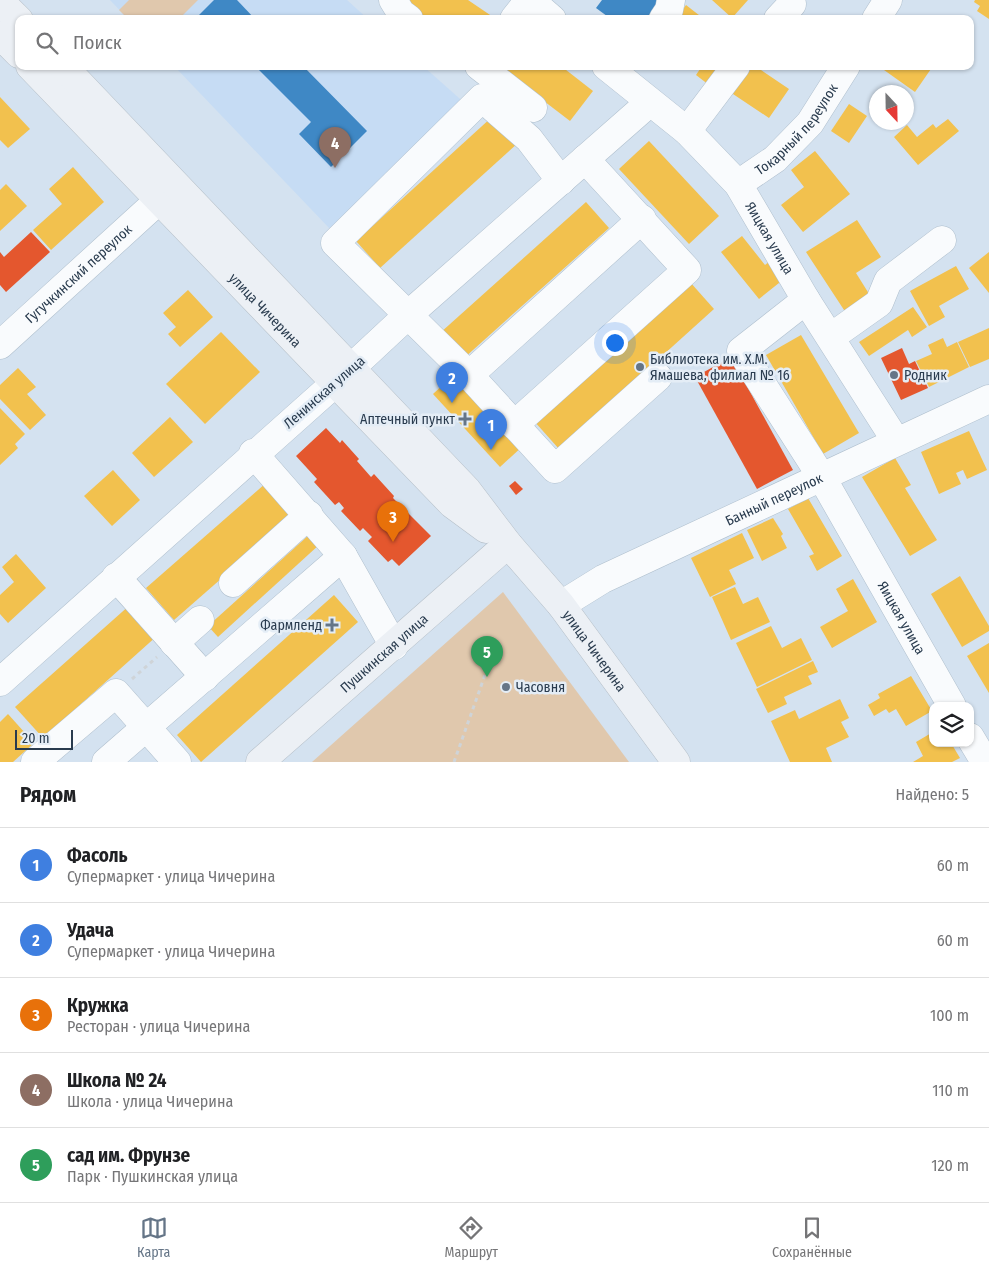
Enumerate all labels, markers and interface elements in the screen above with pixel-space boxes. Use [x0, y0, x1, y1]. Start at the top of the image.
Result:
search box [15, 15, 974, 70]
icon: search [33, 29, 61, 57]
text: Поиск [73, 31, 122, 54]
street label: Токарный переулок [752, 80, 842, 179]
north arrow [869, 85, 914, 130]
pin: 4 [319, 127, 351, 168]
street label: Яицкая улица [741, 199, 797, 278]
street label: Гугучкинский переулок [22, 221, 136, 327]
street label: улица Чичерина [225, 270, 305, 351]
your location [602, 330, 628, 356]
place label: Библиотека им. Х.М. Ямашева, филиал № 16 [650, 351, 790, 384]
street label: Ленинская улица [280, 352, 369, 432]
marker: Библиотека им. Х.М. Ямашева, филиал № 16 [634, 361, 646, 373]
pin: 2 [436, 362, 468, 403]
place label: Родник [904, 367, 947, 384]
marker: Родник [888, 369, 900, 381]
pin: 1 [475, 409, 507, 450]
place label: Аптечный пункт [360, 411, 455, 428]
marker: Аптечный пункт [459, 413, 471, 425]
street label: Банный переулок [723, 470, 826, 530]
pin: 3 [377, 501, 409, 542]
street label: Яицкая улица [874, 578, 929, 657]
street label: улица Чичерина [559, 607, 630, 695]
street label: Пушкинская улица [337, 610, 432, 696]
place label: Фармленд [260, 617, 322, 634]
marker: Фармленд [326, 619, 338, 631]
pin: 5 [471, 636, 503, 677]
place label: Часовня [516, 679, 565, 696]
marker: Часовня [500, 681, 512, 693]
map controls [929, 702, 974, 747]
button: layers [929, 702, 974, 747]
scale bar [15, 727, 72, 750]
text: 20 m [22, 730, 50, 747]
text: Рядом [20, 782, 76, 808]
text: Найдено: 5 [895, 785, 969, 804]
text: Фасоль [67, 844, 128, 867]
text: 1 [33, 856, 39, 875]
text: 60 m [937, 856, 969, 875]
text: Супермаркет · улица Чичерина [67, 867, 275, 886]
text: Удача [67, 919, 114, 942]
text: 2 [32, 931, 40, 950]
text: 60 m [937, 931, 969, 950]
text: Супермаркет · улица Чичерина [67, 942, 275, 961]
text: Кружка [67, 994, 129, 1017]
text: 3 [32, 1006, 40, 1025]
text: 100 m [930, 1006, 969, 1025]
text: Ресторан · улица Чичерина [67, 1017, 250, 1036]
text: Школа № 24 [67, 1069, 167, 1092]
text: 4 [32, 1081, 40, 1100]
text: 110 m [932, 1081, 969, 1100]
text: Школа · улица Чичерина [67, 1092, 233, 1111]
text: сад им. Фрунзе [67, 1144, 190, 1167]
text: 5 [32, 1156, 40, 1175]
text: 120 m [931, 1156, 969, 1175]
text: Парк · Пушкинская улица [67, 1167, 238, 1186]
tab: Карта [137, 1214, 170, 1261]
tab: Маршрут [444, 1214, 498, 1261]
tab: Сохранённые [772, 1214, 852, 1261]

